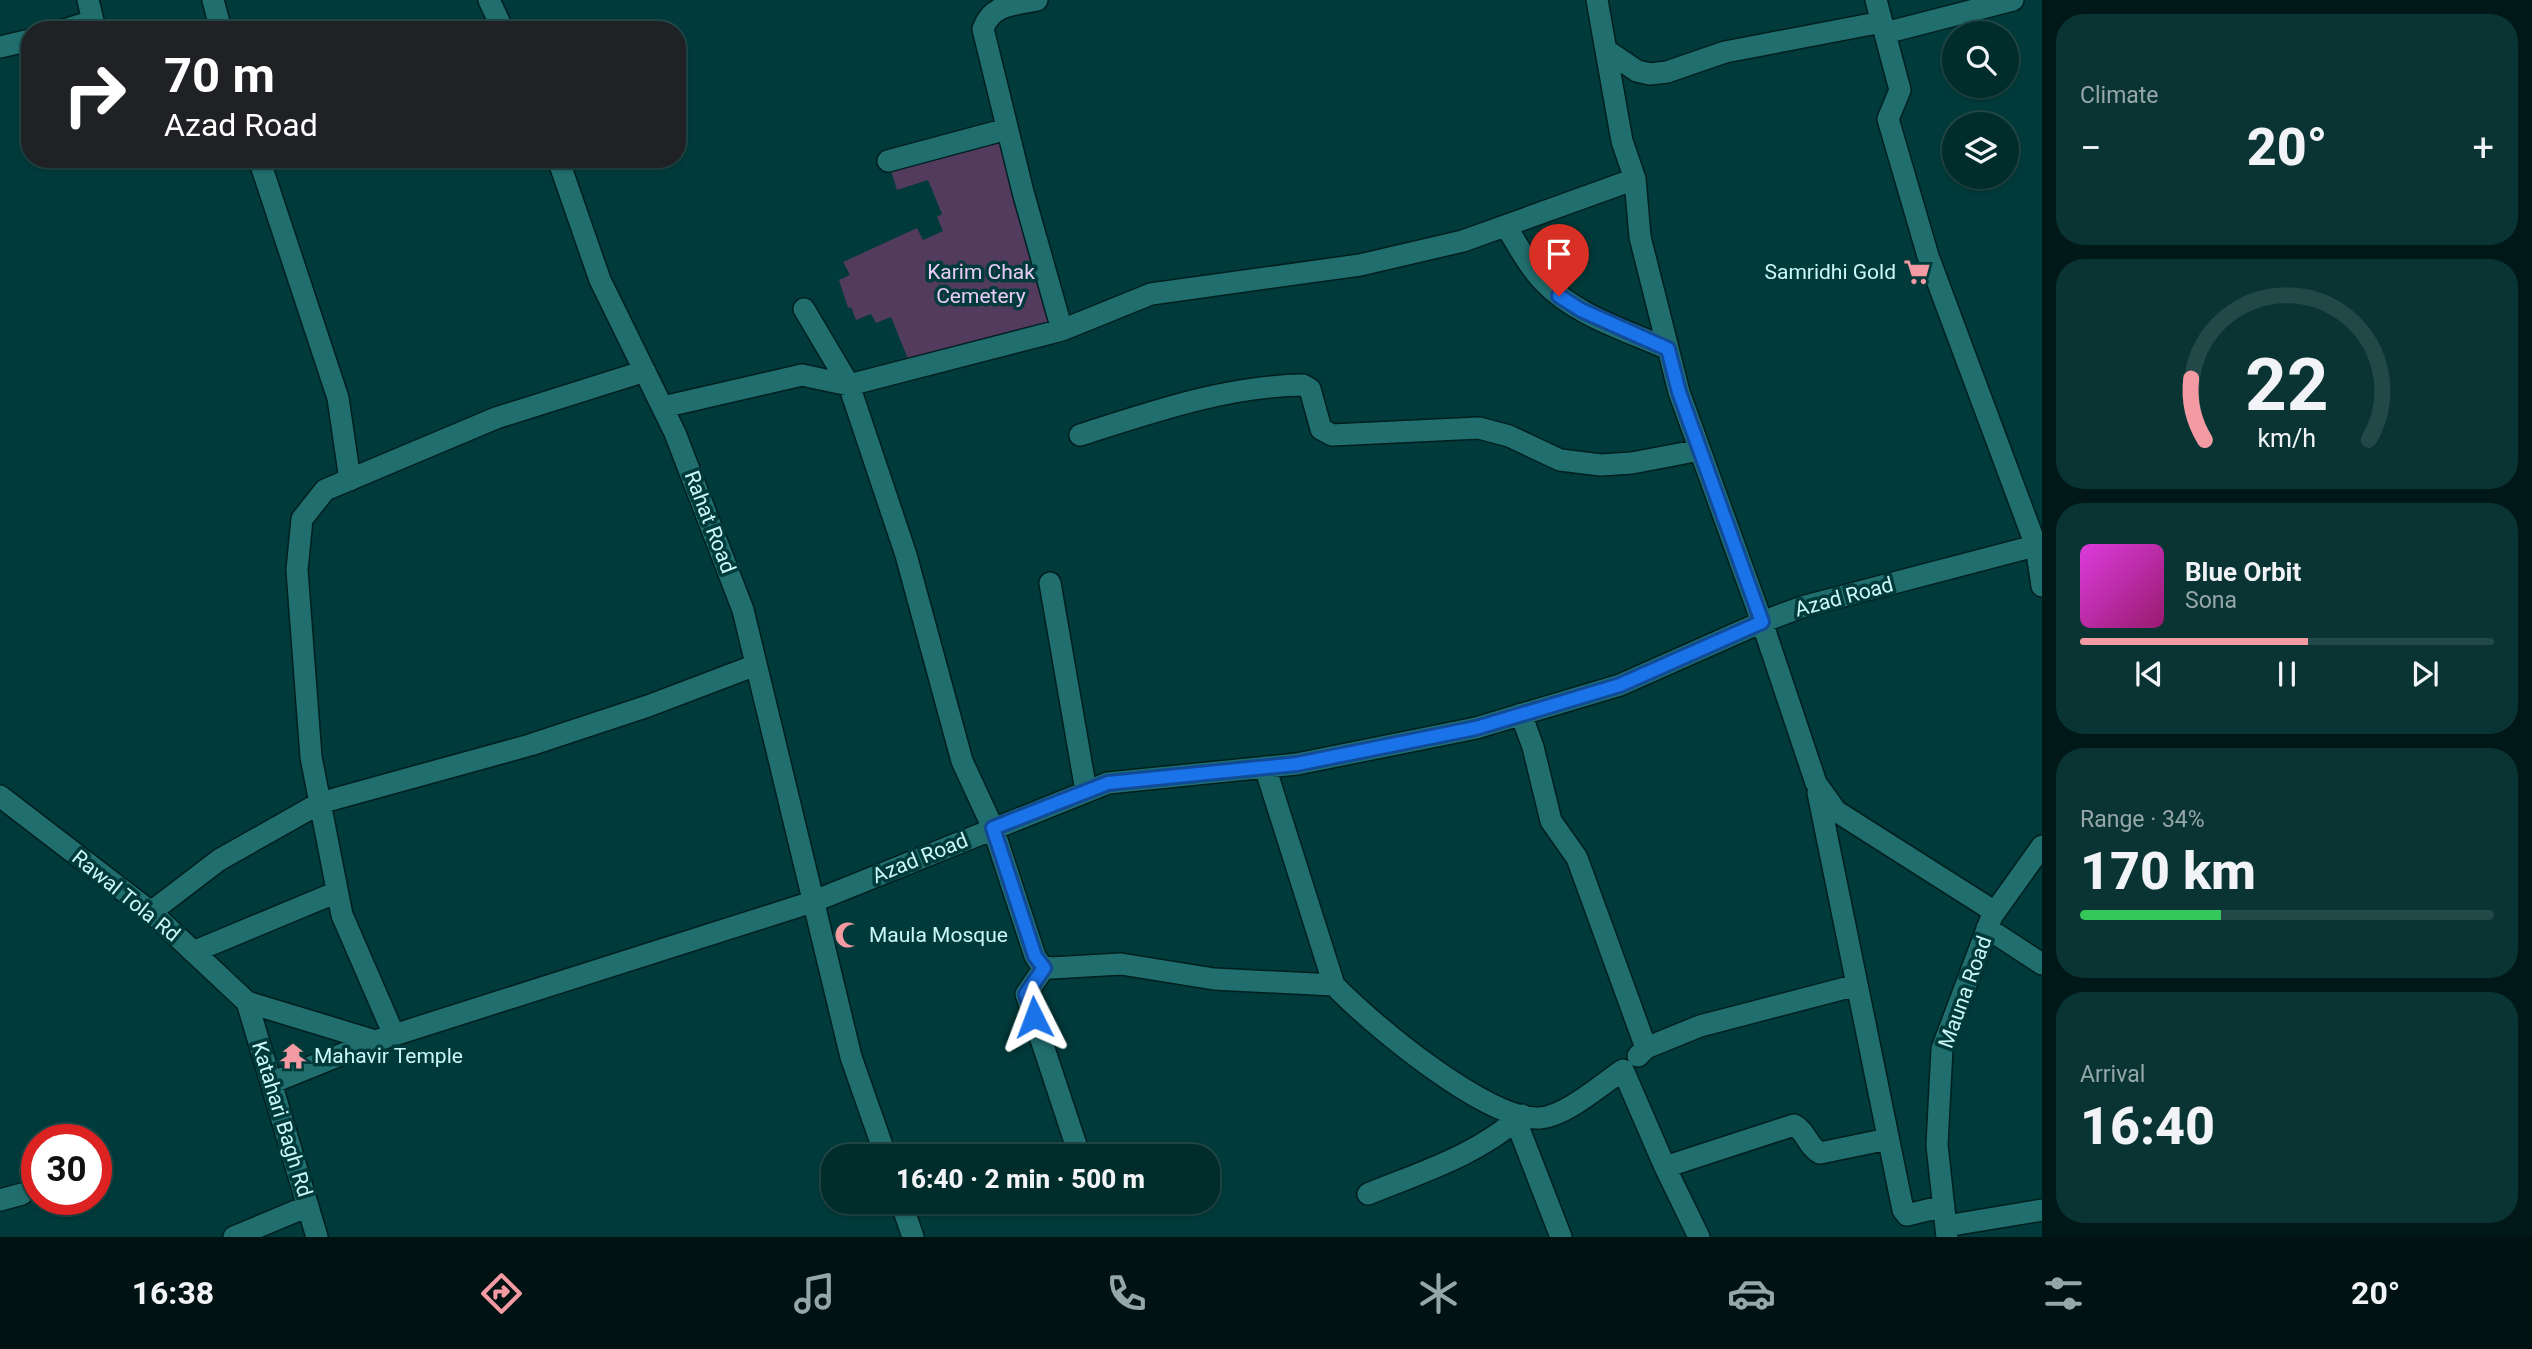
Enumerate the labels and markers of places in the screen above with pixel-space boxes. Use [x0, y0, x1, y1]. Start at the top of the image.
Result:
pin [1529, 224, 1589, 296]
supermarket icon: Samridhi Gold [1902, 257, 1932, 287]
place label: Samridhi Gold [1765, 260, 1896, 284]
mosque icon: Maula Mosque [833, 920, 863, 950]
place label: Maula Mosque [869, 923, 1008, 947]
temple icon: Mahavir Temple [278, 1041, 308, 1071]
place label: Mahavir Temple [314, 1044, 463, 1068]

